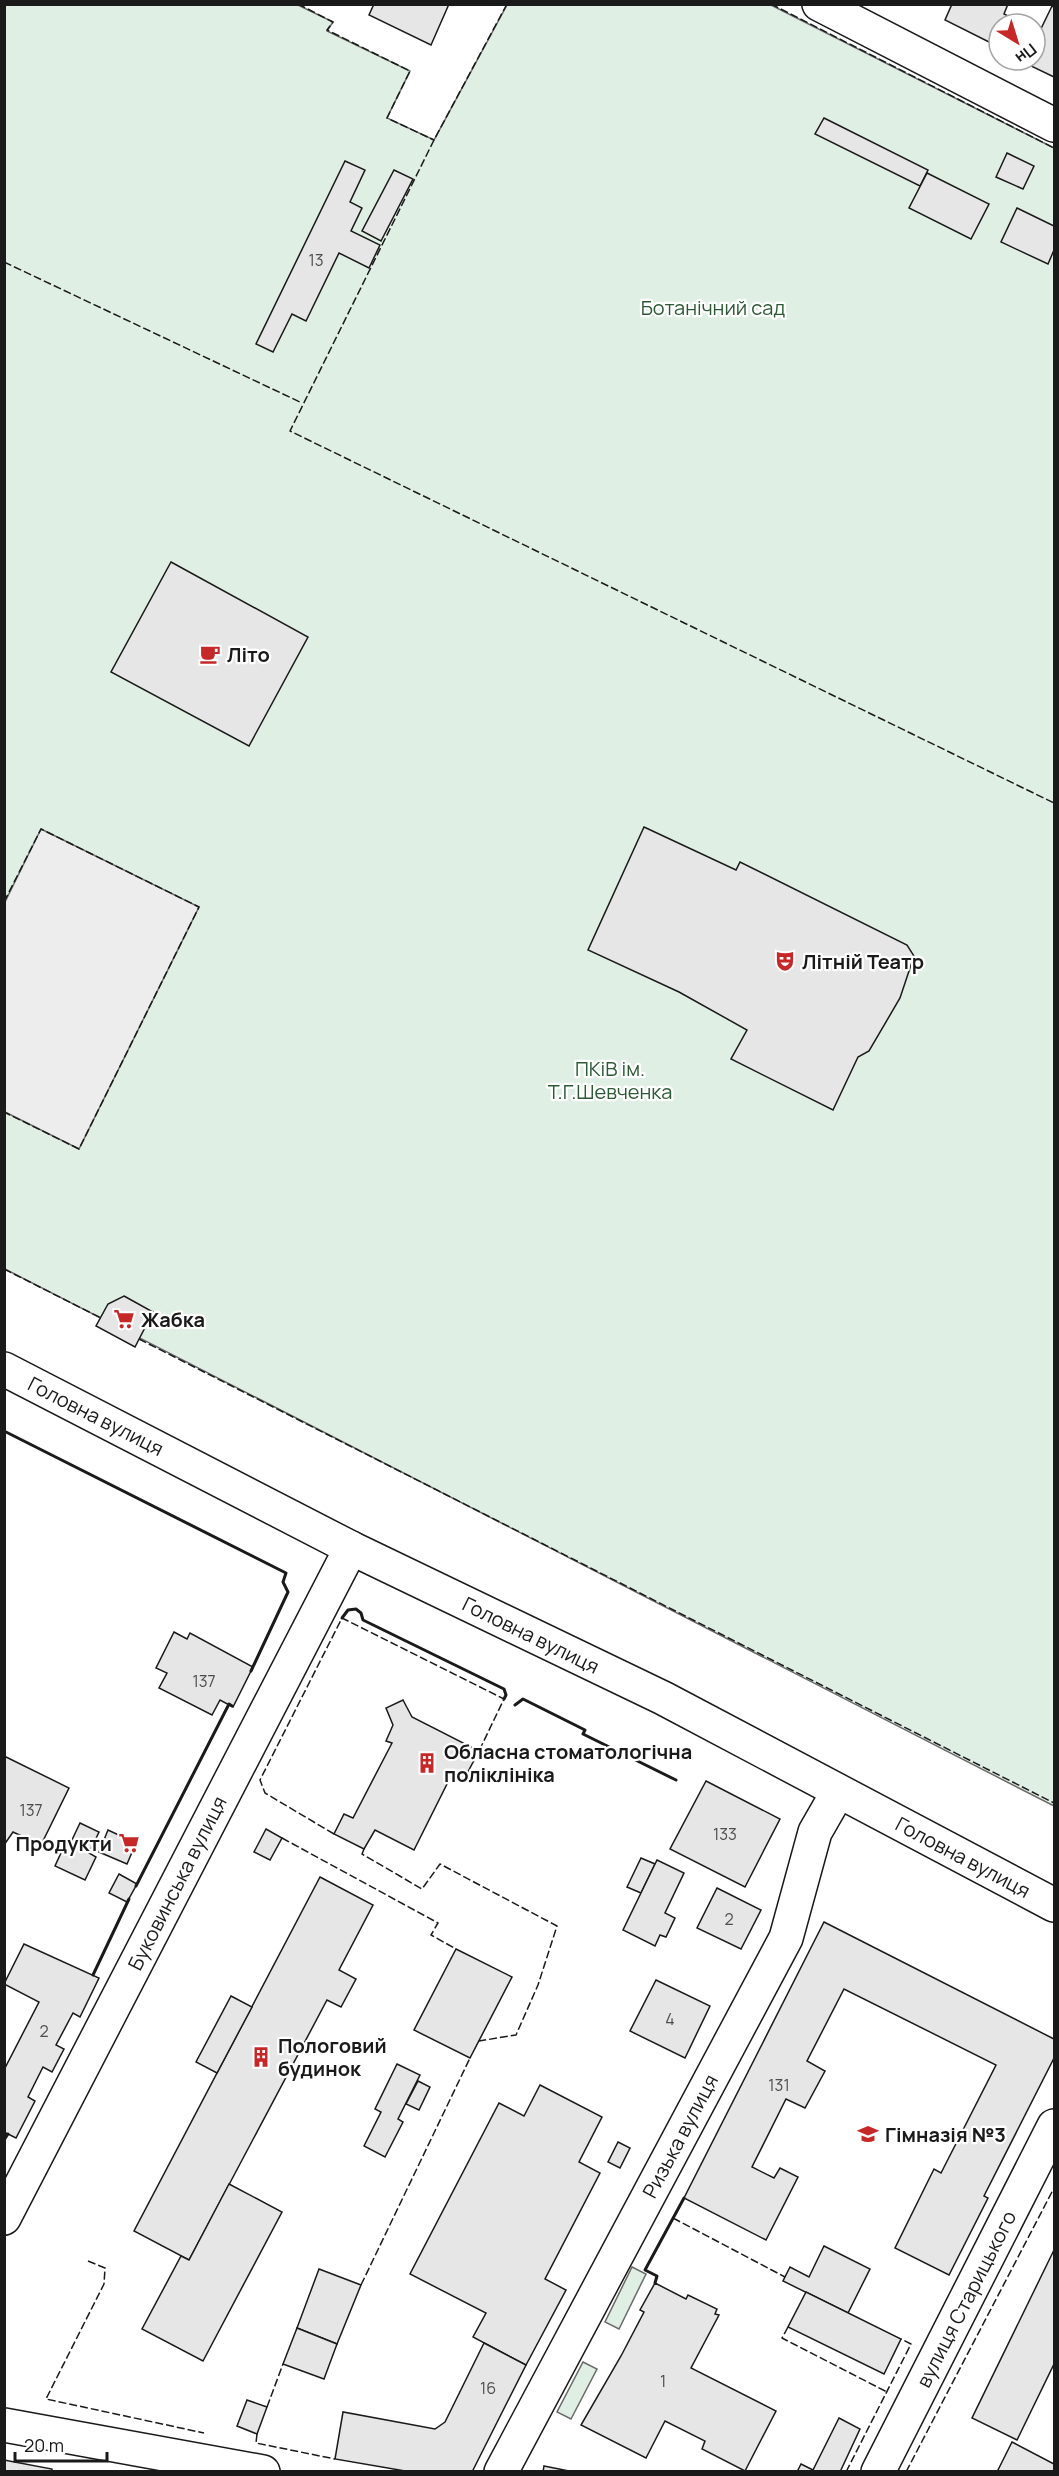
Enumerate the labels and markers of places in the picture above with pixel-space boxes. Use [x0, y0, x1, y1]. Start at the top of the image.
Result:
place label: Літо [227, 641, 270, 668]
cafe icon: Літо [198, 642, 222, 666]
place label: Літній Театр [802, 948, 924, 975]
theatre icon: Літній Театр [773, 949, 797, 973]
place label: Жабка [141, 1306, 205, 1333]
supermarket icon: Жабка [112, 1307, 136, 1331]
place label: Обласна стоматологічна поліклініка [444, 1738, 692, 1788]
building icon: Обласна стоматологічна поліклініка [415, 1751, 439, 1775]
place label: Продукти [15, 1830, 112, 1857]
supermarket icon: Продукти [117, 1831, 141, 1855]
place label: Пологовий будинок [278, 2032, 387, 2082]
building icon: Пологовий будинок [249, 2045, 273, 2069]
place label: Гімназія №3 [885, 2121, 1006, 2148]
school or university icon: Гімназія №3 [856, 2122, 880, 2146]

